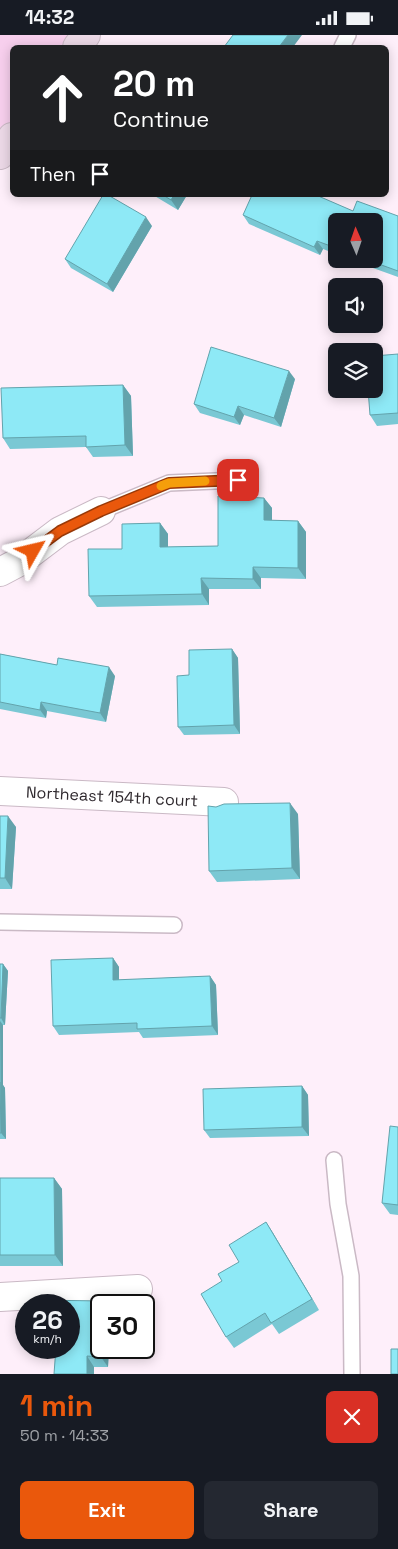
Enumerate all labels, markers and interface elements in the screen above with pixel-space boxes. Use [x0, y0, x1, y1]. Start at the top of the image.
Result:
text: 14:32 [25, 5, 74, 30]
text: 20 m [113, 62, 195, 106]
icon: ahead [30, 65, 95, 130]
text: Continue [113, 105, 209, 133]
icon: arrive [86, 160, 114, 188]
text: Then [30, 162, 76, 187]
north arrow [328, 213, 382, 267]
map controls [328, 213, 383, 398]
button: sound [328, 278, 383, 333]
button: layers [328, 343, 383, 398]
pin [217, 459, 259, 501]
icon: arrive [224, 466, 252, 494]
position arrow [6, 524, 58, 576]
street label: Northeast 154th court [25, 782, 199, 811]
speed limit sign: 30 [90, 1294, 155, 1359]
text: 26 [32, 1304, 63, 1336]
text: km/h [33, 1331, 62, 1347]
text: 1 min [20, 1386, 93, 1425]
button: close [326, 1391, 378, 1443]
text: 50 m · 14:33 [20, 1425, 109, 1446]
button: Exit [20, 1481, 194, 1539]
button: Share [204, 1481, 378, 1539]

